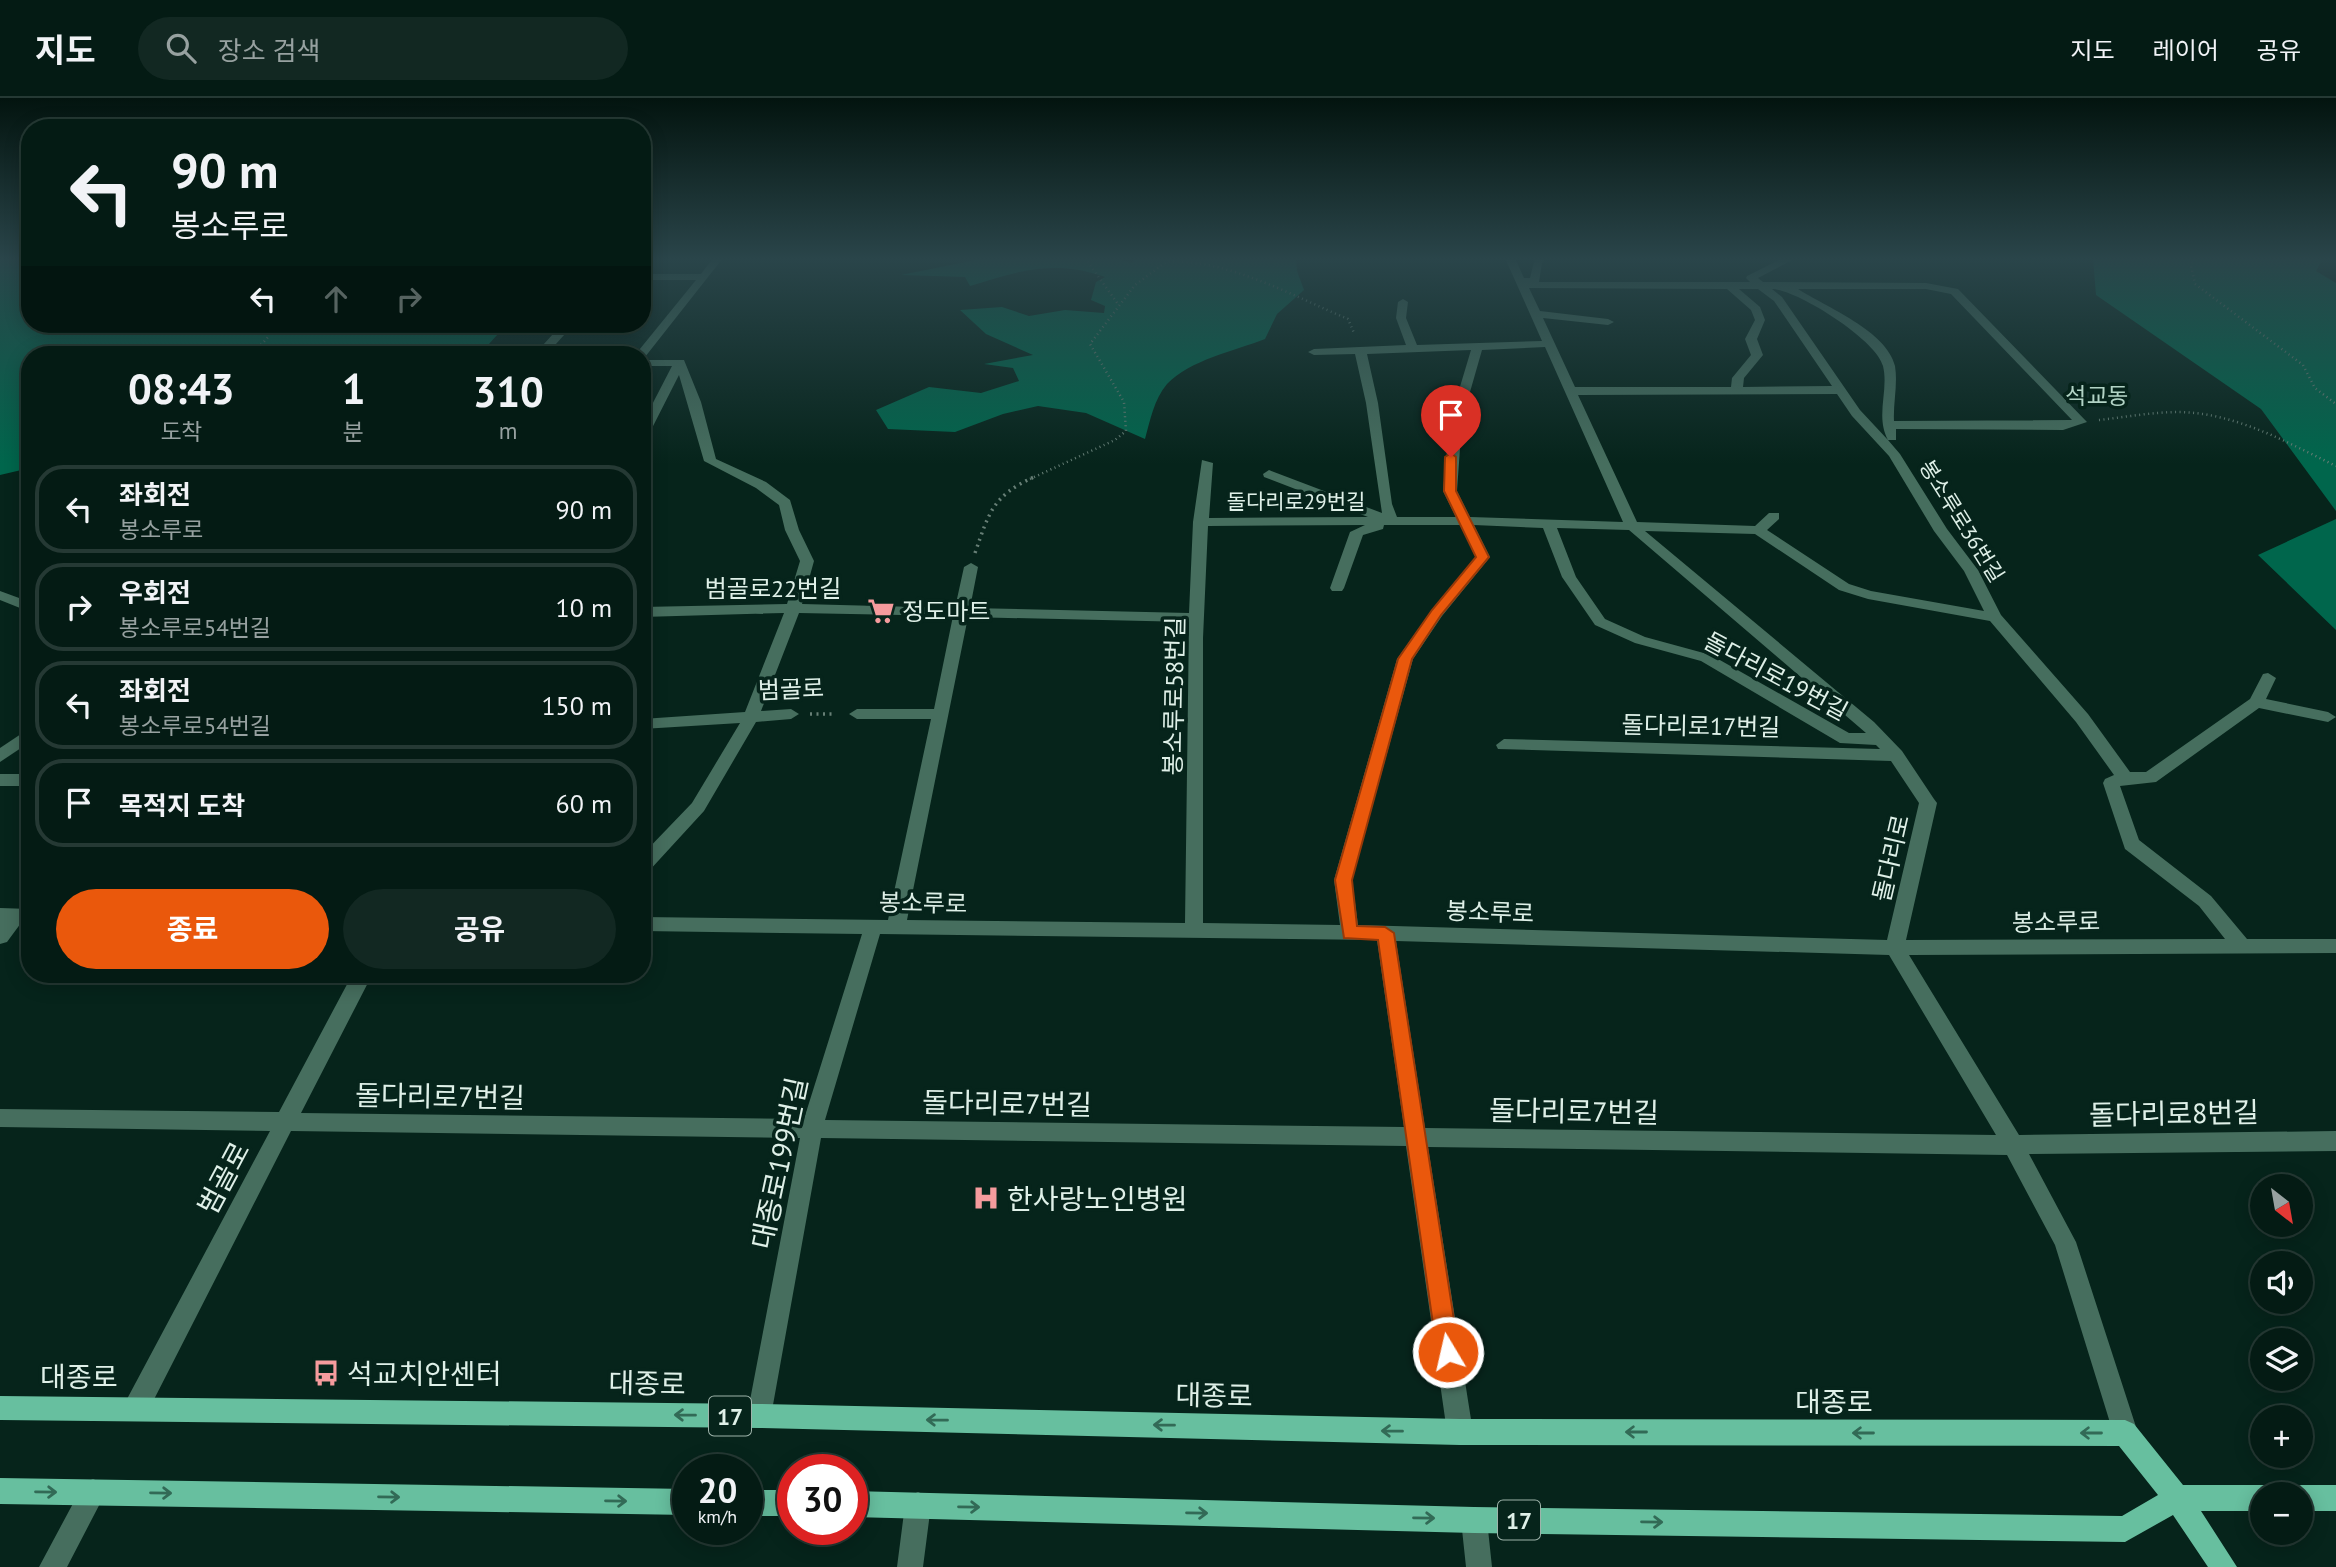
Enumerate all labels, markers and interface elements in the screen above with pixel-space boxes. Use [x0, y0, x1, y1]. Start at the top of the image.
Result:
search box [138, 17, 628, 80]
text: 지도 [35, 28, 96, 71]
icon: search [162, 29, 200, 67]
text: 장소 검색 [218, 34, 320, 67]
text: 지도 [2070, 35, 2115, 66]
text: 레이어 [2153, 35, 2219, 66]
text: 공유 [2257, 35, 2301, 66]
text: 90 m [171, 138, 278, 202]
icon: left [56, 147, 147, 238]
text: 봉소루로 [171, 204, 289, 246]
icon: left [244, 280, 282, 318]
icon: ahead [317, 280, 355, 318]
icon: right [390, 280, 428, 318]
text: 08:43 [128, 361, 235, 416]
text: 1 [342, 361, 365, 416]
text: 310 [472, 364, 544, 419]
district label: 석교동 [2065, 381, 2129, 410]
pin [1421, 385, 1481, 457]
icon: arrive [1432, 396, 1470, 434]
text: m [499, 416, 518, 445]
text: 도착 [160, 417, 202, 446]
text: 분 [343, 417, 364, 446]
street label: 봉소루로36번길 [1914, 455, 2010, 587]
text: 좌회전 [119, 478, 191, 511]
street label: 돌다리로29번길 [1227, 488, 1365, 515]
icon: left [60, 490, 98, 528]
text: 90 m [556, 493, 612, 526]
text: 봉소루로 [119, 515, 204, 544]
street label: 범골로22번길 [705, 573, 841, 604]
text: 우회전 [119, 576, 191, 609]
icon: right [60, 588, 98, 626]
text: 10 m [556, 591, 612, 624]
supermarket icon: 정도마트 [866, 596, 896, 626]
place label: 정도마트 [902, 596, 990, 627]
text: 봉소루로54번길 [119, 613, 271, 642]
street label: 봉소루로58번길 [1157, 616, 1191, 776]
street label: 돌다리로19번길 [1699, 625, 1853, 727]
street label: 범골로 [757, 672, 825, 706]
text: 좌회전 [119, 674, 191, 707]
icon: left [60, 686, 98, 724]
text: 150 m [541, 689, 612, 722]
street label: 돌다리로17번길 [1621, 709, 1781, 743]
text: 봉소루로54번길 [119, 711, 271, 740]
icon: arrive [60, 784, 98, 822]
text: 60 m [556, 787, 612, 820]
text: 목적지 도착 [119, 789, 245, 822]
street label: 돌다리로 [1866, 811, 1916, 905]
street label: 봉소루로 [879, 887, 967, 919]
button: 종료 [56, 889, 329, 969]
button: 공유 [343, 889, 616, 969]
street label: 봉소루로 [1445, 895, 1535, 929]
street label: 봉소루로 [2012, 906, 2100, 938]
street label: 대종로199번길 [743, 1074, 815, 1252]
street label: 돌다리로7번길 [355, 1076, 525, 1116]
street label: 돌다리로7번길 [922, 1083, 1092, 1123]
street label: 돌다리로7번길 [1489, 1091, 1659, 1131]
street label: 돌다리로8번길 [2089, 1093, 2259, 1133]
street label: 범골로 [189, 1135, 257, 1221]
north arrow [2250, 1174, 2314, 1237]
map controls [2250, 1174, 2313, 1545]
place label: 한사랑노인병원 [1007, 1180, 1187, 1217]
hospital icon: 한사랑노인병원 [971, 1183, 1001, 1213]
button: sound [2250, 1251, 2313, 1314]
position arrow [1411, 1315, 1485, 1389]
button: layers [2250, 1328, 2313, 1391]
place label: 석교치안센터 [347, 1355, 502, 1392]
street label: 대종로 [40, 1358, 118, 1395]
bus stop icon: 석교치안센터 [311, 1358, 341, 1388]
street label: 대종로 [608, 1364, 686, 1402]
street label: 대종로 [1175, 1376, 1253, 1414]
street label: 대종로 [1795, 1383, 1873, 1420]
road number: 17 [709, 1396, 751, 1436]
button: + [2250, 1405, 2313, 1468]
one-way arrow [674, 1408, 697, 1422]
one-way arrow [926, 1413, 949, 1427]
one-way arrow [1153, 1419, 1176, 1432]
one-way arrow [1381, 1424, 1404, 1437]
one-way arrow [1624, 1425, 1647, 1439]
one-way arrow [1852, 1426, 1875, 1440]
one-way arrow [2079, 1426, 2102, 1440]
speed limit sign: 30 [777, 1454, 868, 1545]
text: 20 [698, 1467, 737, 1513]
button: − [2250, 1482, 2313, 1545]
one-way arrow [35, 1485, 58, 1499]
one-way arrow [149, 1487, 172, 1500]
one-way arrow [377, 1490, 400, 1504]
one-way arrow [604, 1494, 627, 1507]
one-way arrow [958, 1500, 981, 1513]
road number: 17 [1498, 1500, 1540, 1540]
text: km/h [698, 1505, 737, 1528]
one-way arrow [1185, 1506, 1208, 1519]
one-way arrow [1413, 1512, 1436, 1525]
one-way arrow [1640, 1515, 1663, 1529]

